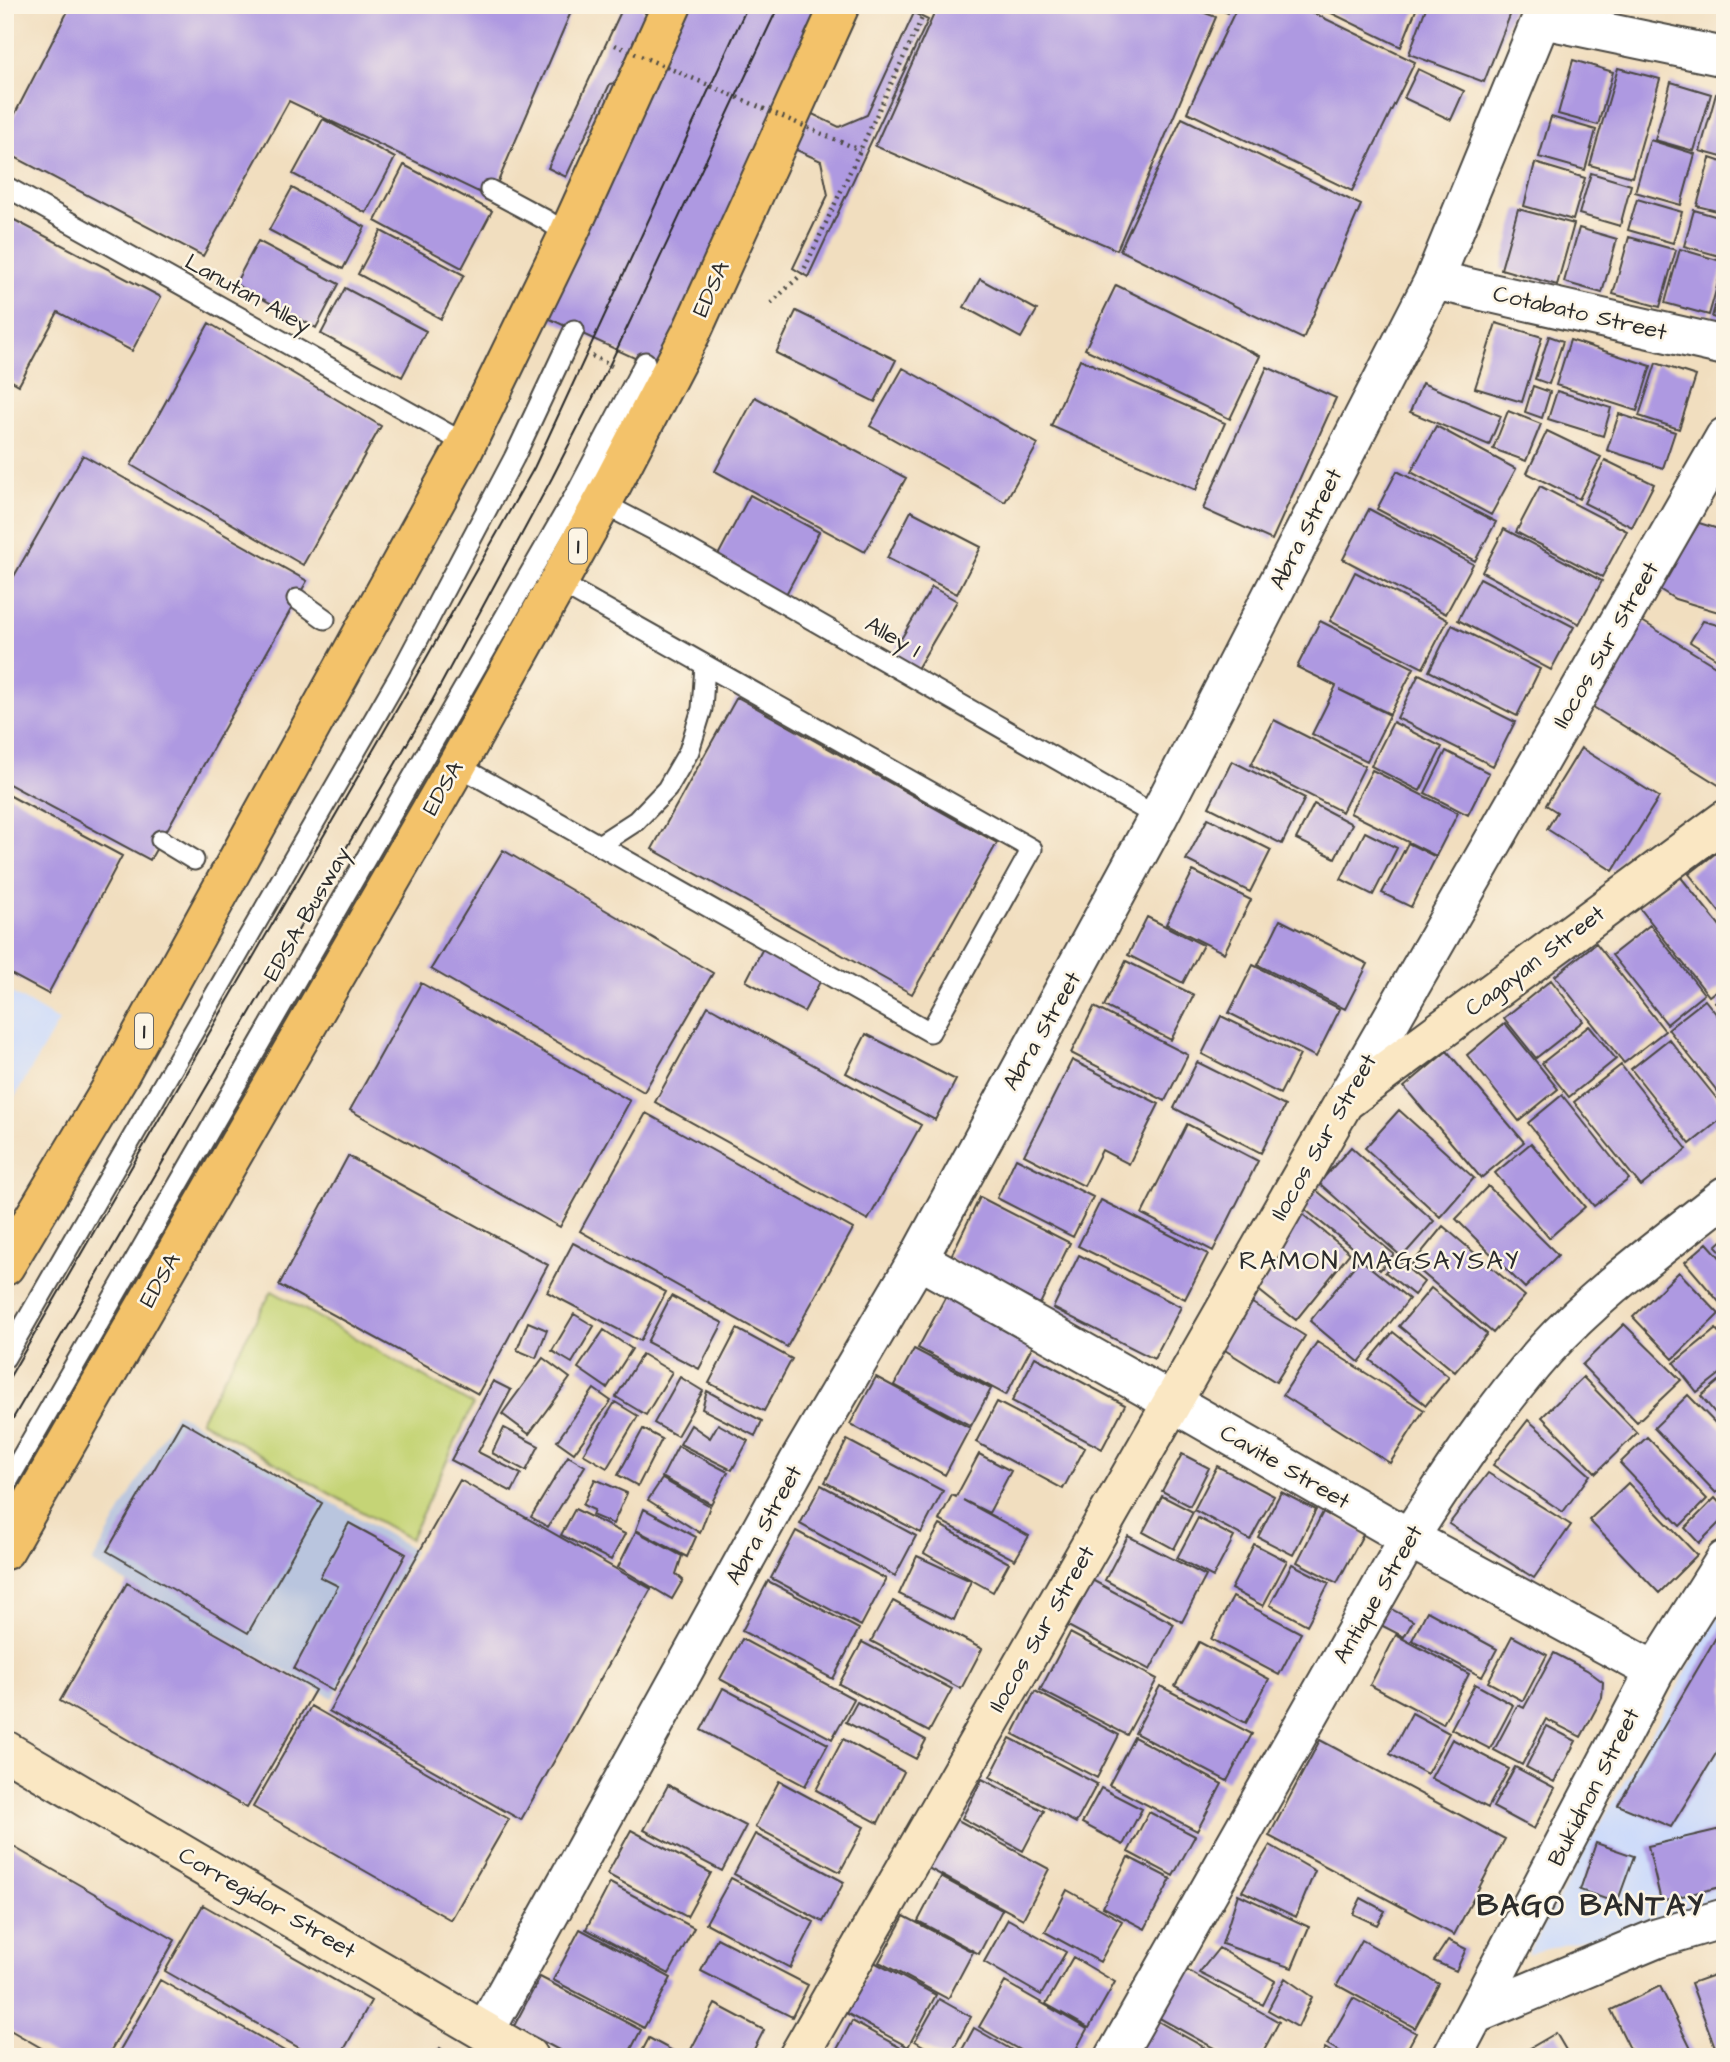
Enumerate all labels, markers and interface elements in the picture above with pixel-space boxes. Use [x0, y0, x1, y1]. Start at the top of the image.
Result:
street label: Lanutan Alley [179, 246, 317, 343]
street label: EDSA [685, 256, 738, 322]
street label: Cotabato Street [1490, 277, 1671, 349]
street label: Abra Street [1262, 462, 1351, 595]
road number: 1 [569, 528, 587, 564]
street label: Ilocos Sur Street [1545, 555, 1667, 734]
street label: Alley I [859, 608, 927, 667]
street label: EDSA [415, 755, 471, 821]
street label: EDSA Busway [256, 841, 359, 987]
street label: Cagayan Street [1458, 897, 1613, 1025]
street label: Abra Street [995, 965, 1089, 1096]
road number: 1 [135, 1014, 153, 1048]
street label: Ilocos Sur Street [1263, 1047, 1385, 1226]
district label: RAMON MAGSAYSAY [1239, 1243, 1521, 1279]
street label: EDSA [132, 1247, 188, 1313]
street label: Cavite Street [1214, 1417, 1357, 1518]
street label: Abra Street [718, 1459, 810, 1591]
street label: Antique Street [1325, 1518, 1431, 1669]
street label: Ilocos Sur Street [981, 1539, 1103, 1718]
street label: Bukidnon Street [1540, 1702, 1648, 1872]
street label: Corregidor Street [172, 1839, 362, 1968]
district label: BAGO BANTAY [1477, 1885, 1705, 1927]

